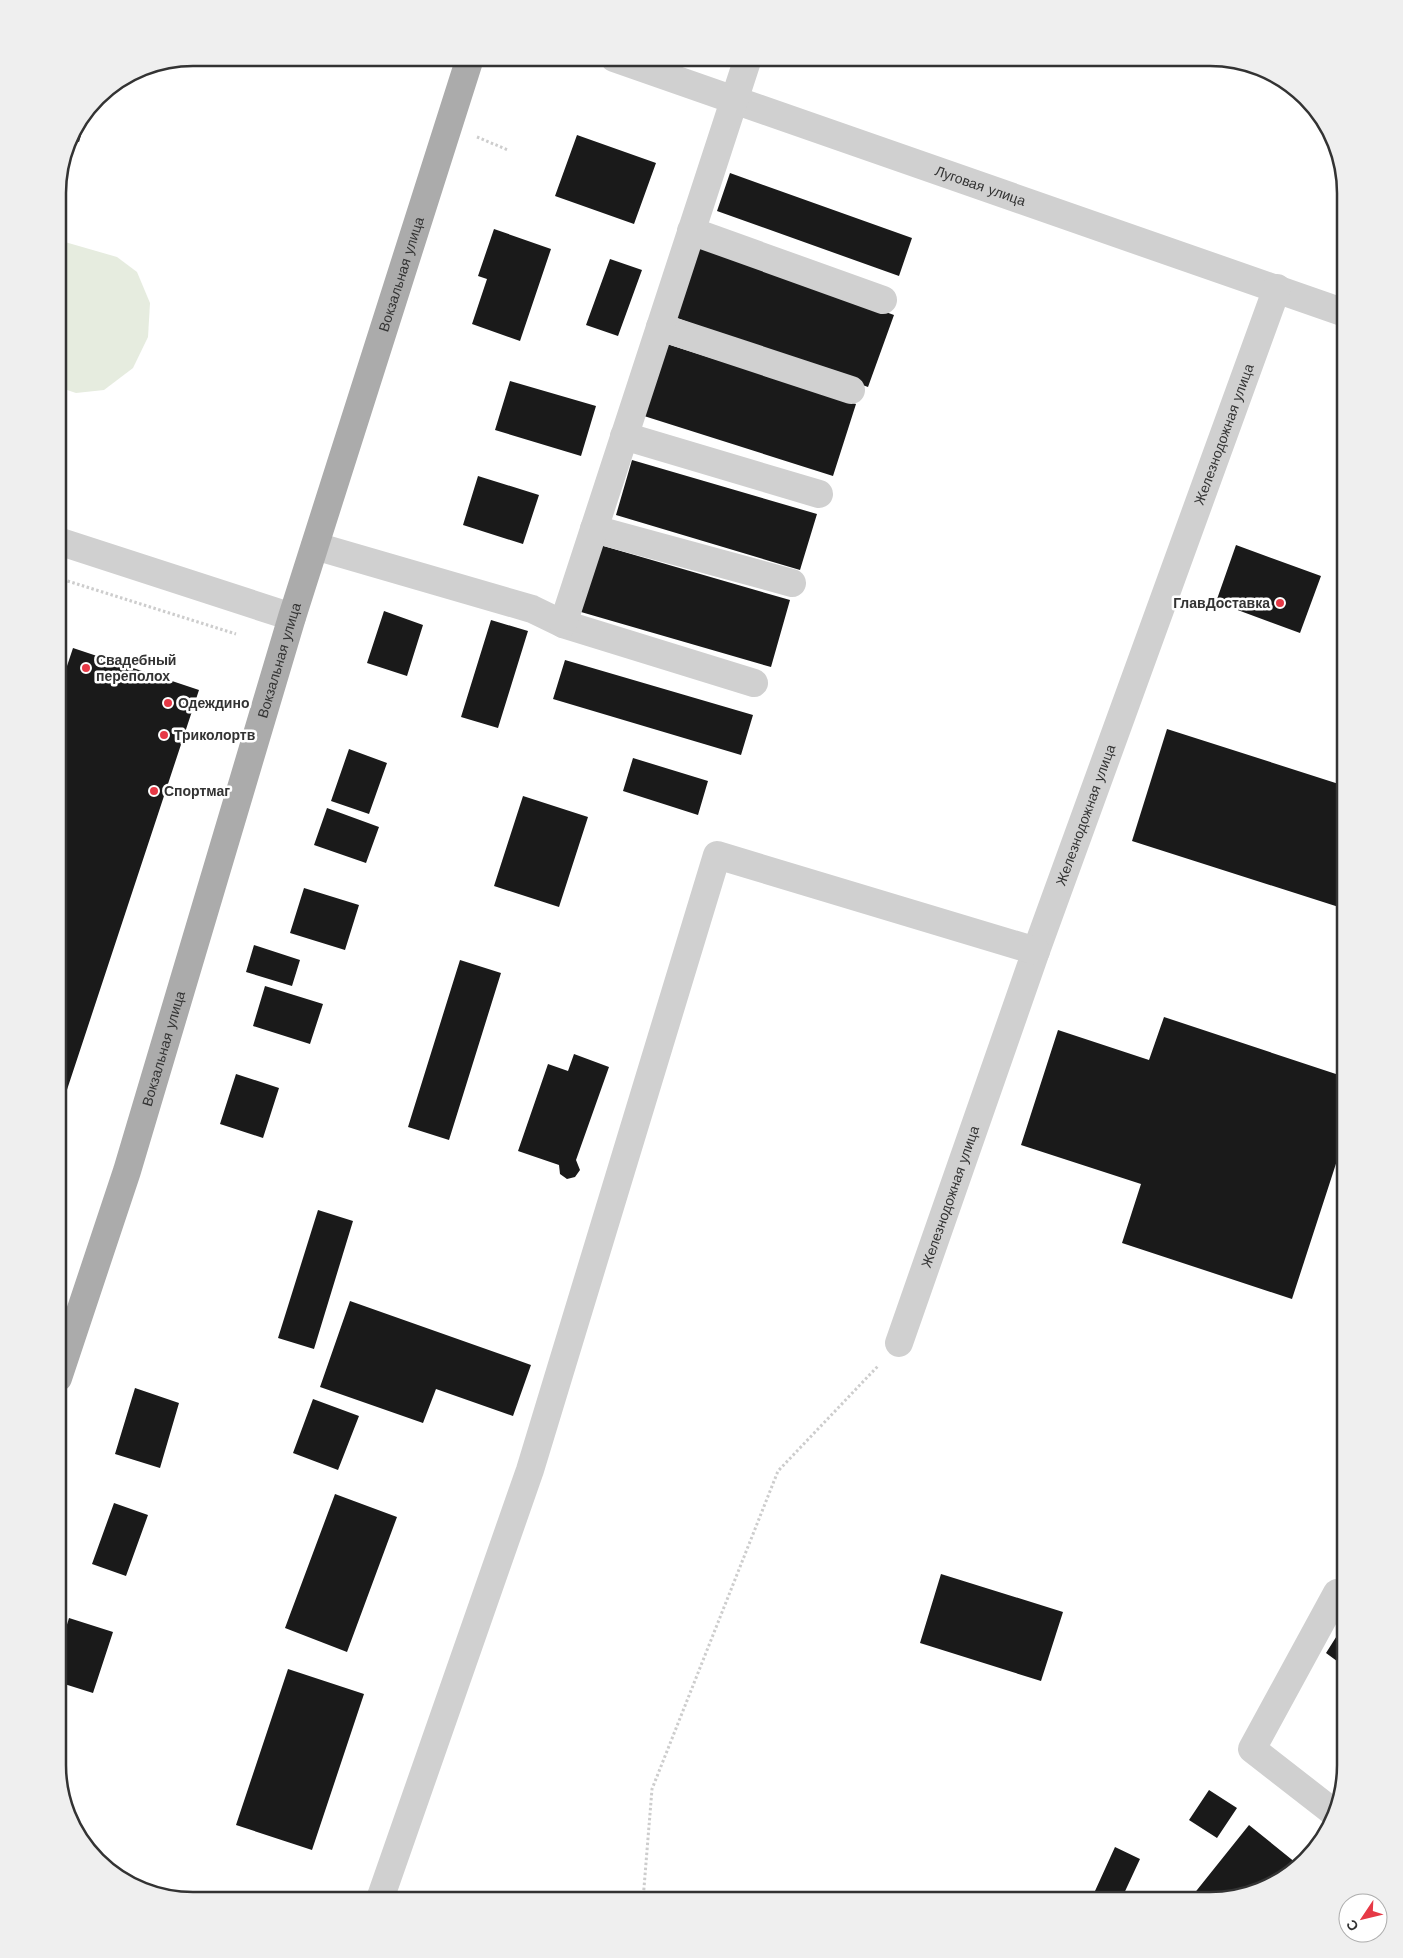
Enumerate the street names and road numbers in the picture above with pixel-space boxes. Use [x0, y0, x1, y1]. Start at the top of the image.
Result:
street label: Луговая улица [933, 163, 1028, 209]
street label: Вокзальная улица [375, 215, 427, 334]
street label: Железнодожная улица [1191, 361, 1257, 507]
street label: Вокзальная улица [254, 601, 304, 720]
street label: Железнодожная улица [1052, 742, 1118, 888]
street label: Вокзальная улица [139, 989, 188, 1108]
street label: Железнодожная улица [918, 1124, 982, 1270]

